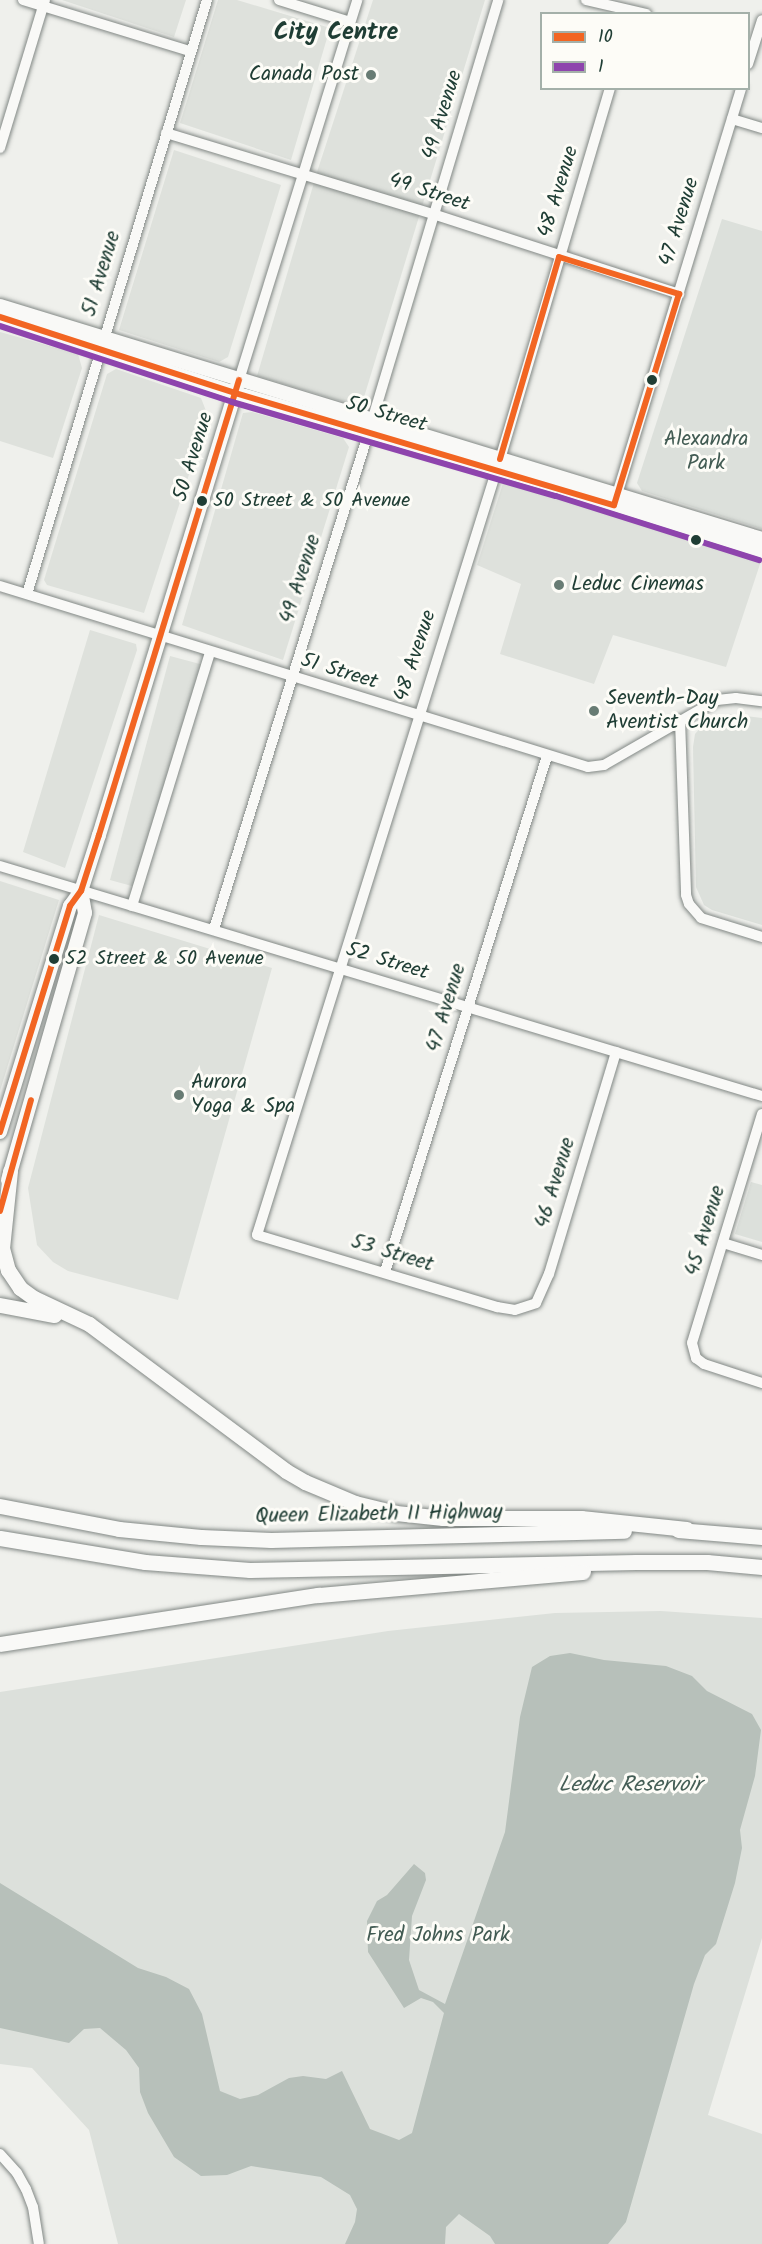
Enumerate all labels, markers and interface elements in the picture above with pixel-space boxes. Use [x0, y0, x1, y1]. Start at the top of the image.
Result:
legend [540, 12, 750, 90]
district label: City Centre [274, 19, 398, 47]
text: 10 [598, 23, 613, 52]
text: 1 [598, 53, 604, 82]
place label: Canada Post [249, 62, 359, 88]
street label: 49 Avenue [417, 67, 469, 163]
marker: Canada Post [364, 68, 378, 82]
street label: 48 Avenue [533, 143, 585, 241]
street label: 49 Street [385, 168, 473, 218]
street label: 47 Avenue [655, 175, 705, 269]
street label: 51 Avenue [77, 228, 127, 320]
unlabelled marker [646, 374, 658, 386]
street label: 50 Street [342, 391, 430, 439]
street label: 50 Avenue [168, 409, 220, 505]
park label: Alexandra Park [664, 427, 748, 477]
place label: 50 Street & 50 Avenue [213, 489, 410, 513]
marker: 50 Street & 50 Avenue [196, 495, 208, 507]
street label: 49 Avenue [275, 531, 327, 627]
unlabelled marker [690, 534, 702, 546]
place label: Leduc Cinemas [571, 572, 704, 598]
marker: Leduc Cinemas [552, 578, 566, 592]
street label: 48 Avenue [389, 607, 443, 705]
street label: 51 Street [297, 648, 381, 696]
place label: Seventh-Day Aventist Church [606, 686, 748, 736]
marker: Seventh-Day Aventist Church [587, 704, 601, 718]
street label: 52 Street [343, 938, 431, 986]
place label: 52 Street & 50 Avenue [65, 947, 264, 971]
marker: 52 Street & 50 Avenue [48, 953, 60, 965]
street label: 47 Avenue [422, 961, 472, 1055]
place label: Aurora Yoga & Spa [191, 1070, 295, 1120]
marker: Aurora Yoga & Spa [172, 1088, 186, 1102]
street label: 46 Avenue [530, 1135, 582, 1231]
street label: 45 Avenue [680, 1183, 732, 1279]
street label: 53 Street [348, 1230, 436, 1278]
street label: Queen Elizabeth II Highway [255, 1500, 503, 1530]
water label: Leduc Reservoir [558, 1773, 702, 1799]
park label: Fred Johns Park [366, 1923, 510, 1949]

